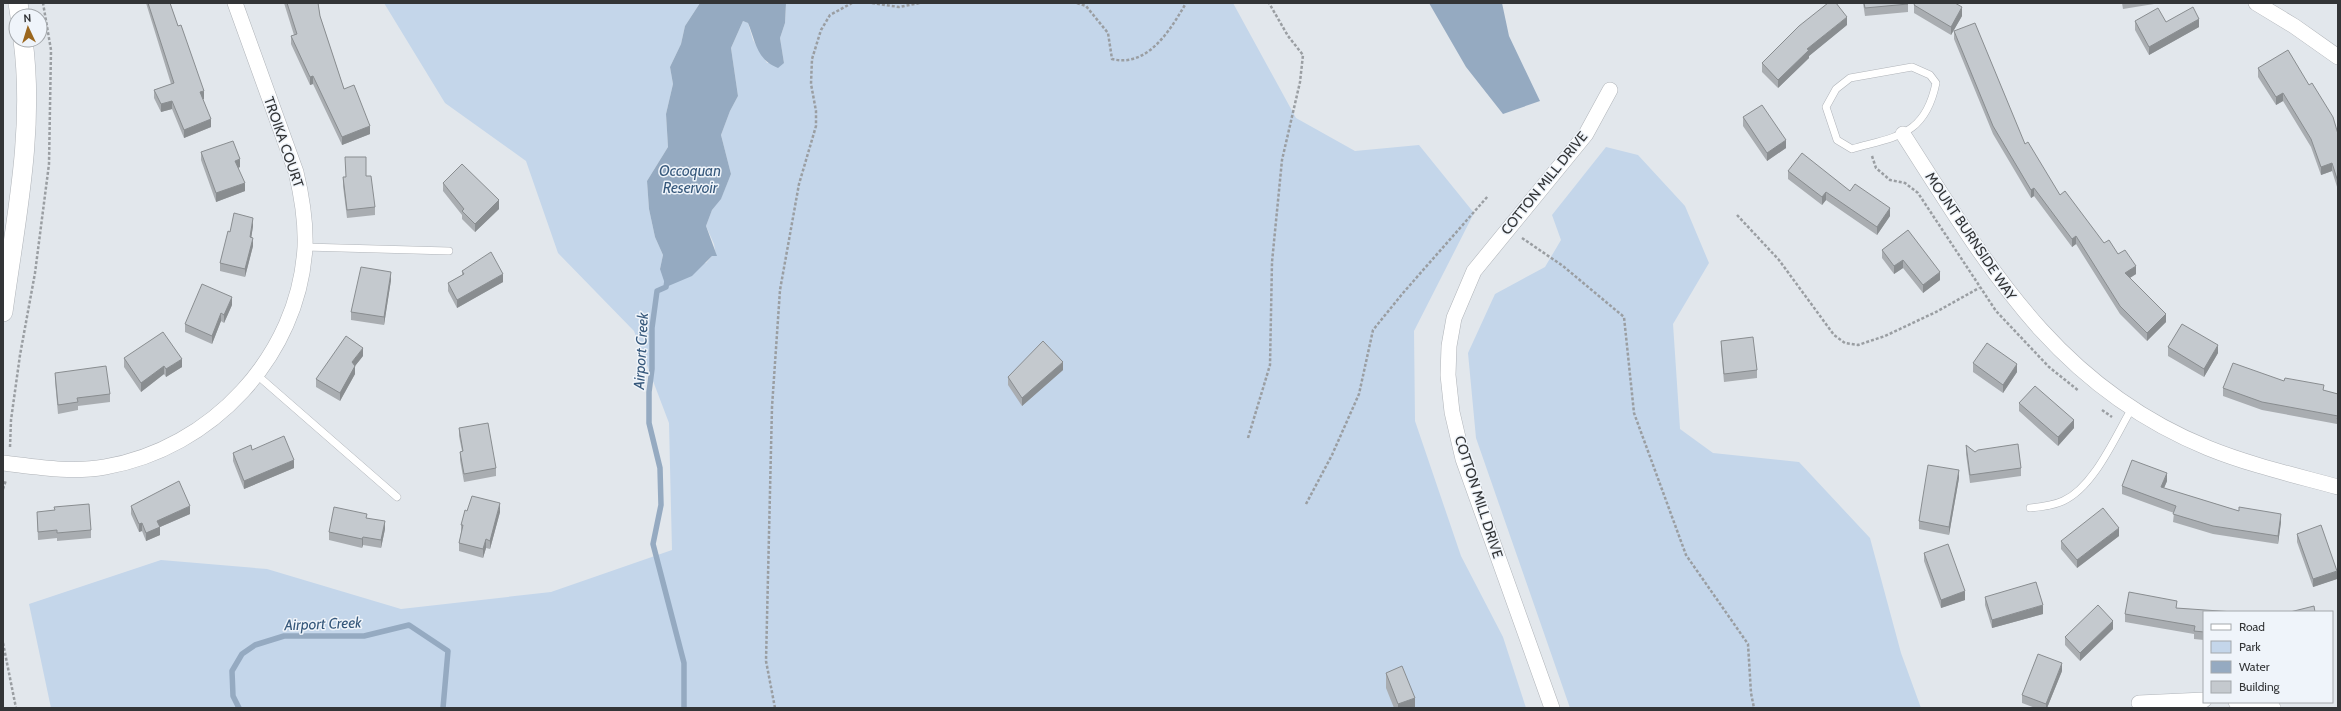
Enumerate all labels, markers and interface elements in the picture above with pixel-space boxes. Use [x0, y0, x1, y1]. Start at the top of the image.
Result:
north arrow [8, 8, 48, 48]
text: N [23, 11, 32, 25]
street label: TROIKA COURT [260, 94, 308, 190]
street label: COTTON MILL DRIVE [1497, 127, 1591, 238]
water label: Occoquan Reservoir [659, 162, 721, 197]
street label: MOUNT BURNSIDE WAY [1921, 168, 2021, 304]
water label: Airport Creek [630, 311, 652, 391]
street label: COTTON MILL DRIVE [1451, 433, 1507, 561]
legend [2203, 611, 2333, 703]
water label: Airport Creek [283, 614, 362, 634]
text: Road [2239, 619, 2265, 634]
text: Park [2239, 639, 2261, 654]
text: Water [2239, 659, 2270, 674]
text: Building [2239, 679, 2281, 694]

